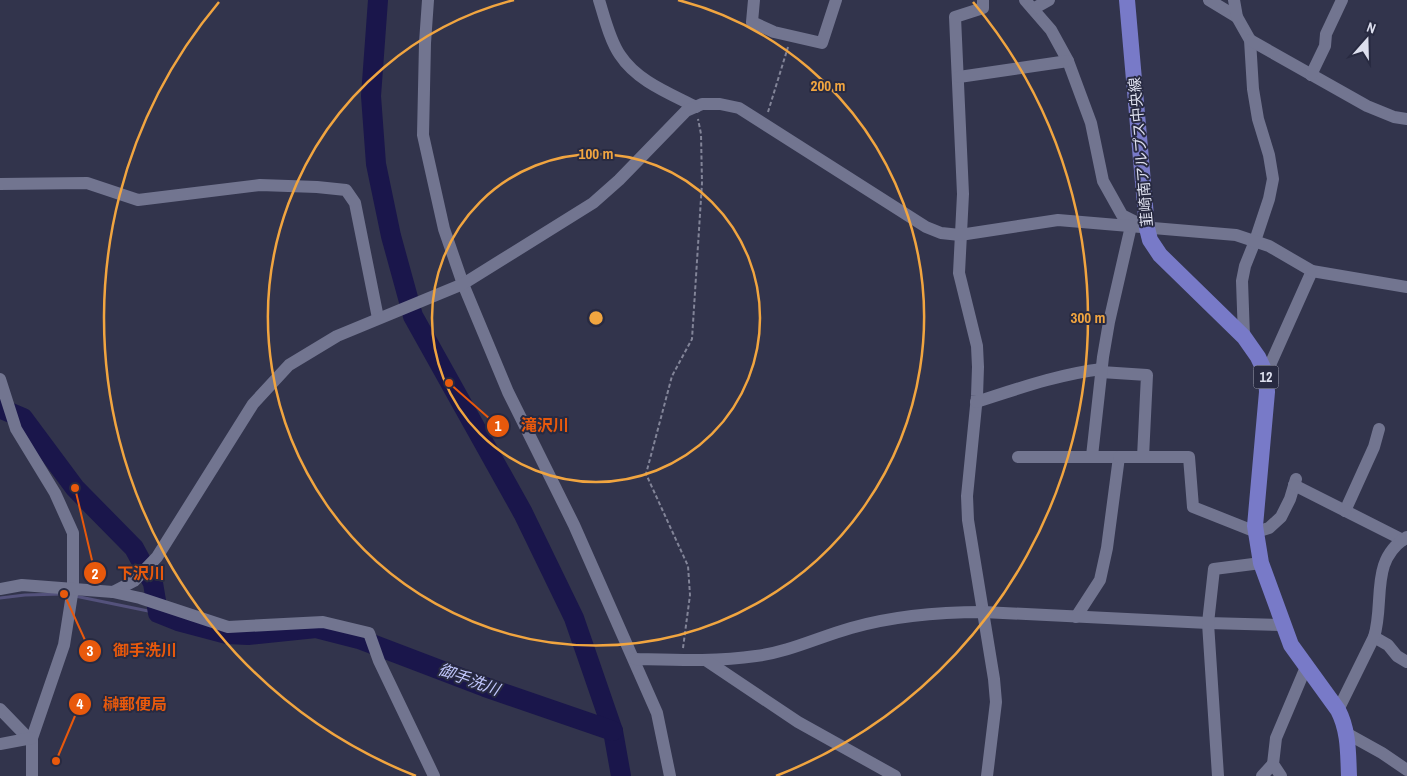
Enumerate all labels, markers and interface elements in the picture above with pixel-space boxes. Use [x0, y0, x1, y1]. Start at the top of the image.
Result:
north arrow [1342, 15, 1392, 65]
text: N [1364, 18, 1378, 38]
text: 200 m [811, 75, 845, 96]
street label: 韮崎南アルプス中央線 [1124, 76, 1157, 228]
text: 100 m [579, 143, 613, 164]
text: 300 m [1071, 307, 1105, 328]
centre of rings [587, 309, 605, 327]
road number: 12 [1254, 366, 1278, 388]
callout: 滝沢川 [486, 410, 579, 441]
text: 滝沢川 [521, 414, 569, 436]
text: 1 [495, 415, 502, 436]
callout: 下沢川 [82, 558, 175, 589]
text: 下沢川 [117, 562, 165, 584]
text: 2 [92, 563, 99, 584]
callout: 御手洗川 [78, 635, 187, 666]
text: 御手洗川 [113, 639, 177, 661]
text: 3 [87, 640, 94, 661]
water label: 御手洗川 [435, 658, 505, 701]
callout: 榊郵便局 [68, 689, 177, 720]
text: 4 [77, 693, 84, 714]
text: 榊郵便局 [103, 693, 167, 715]

